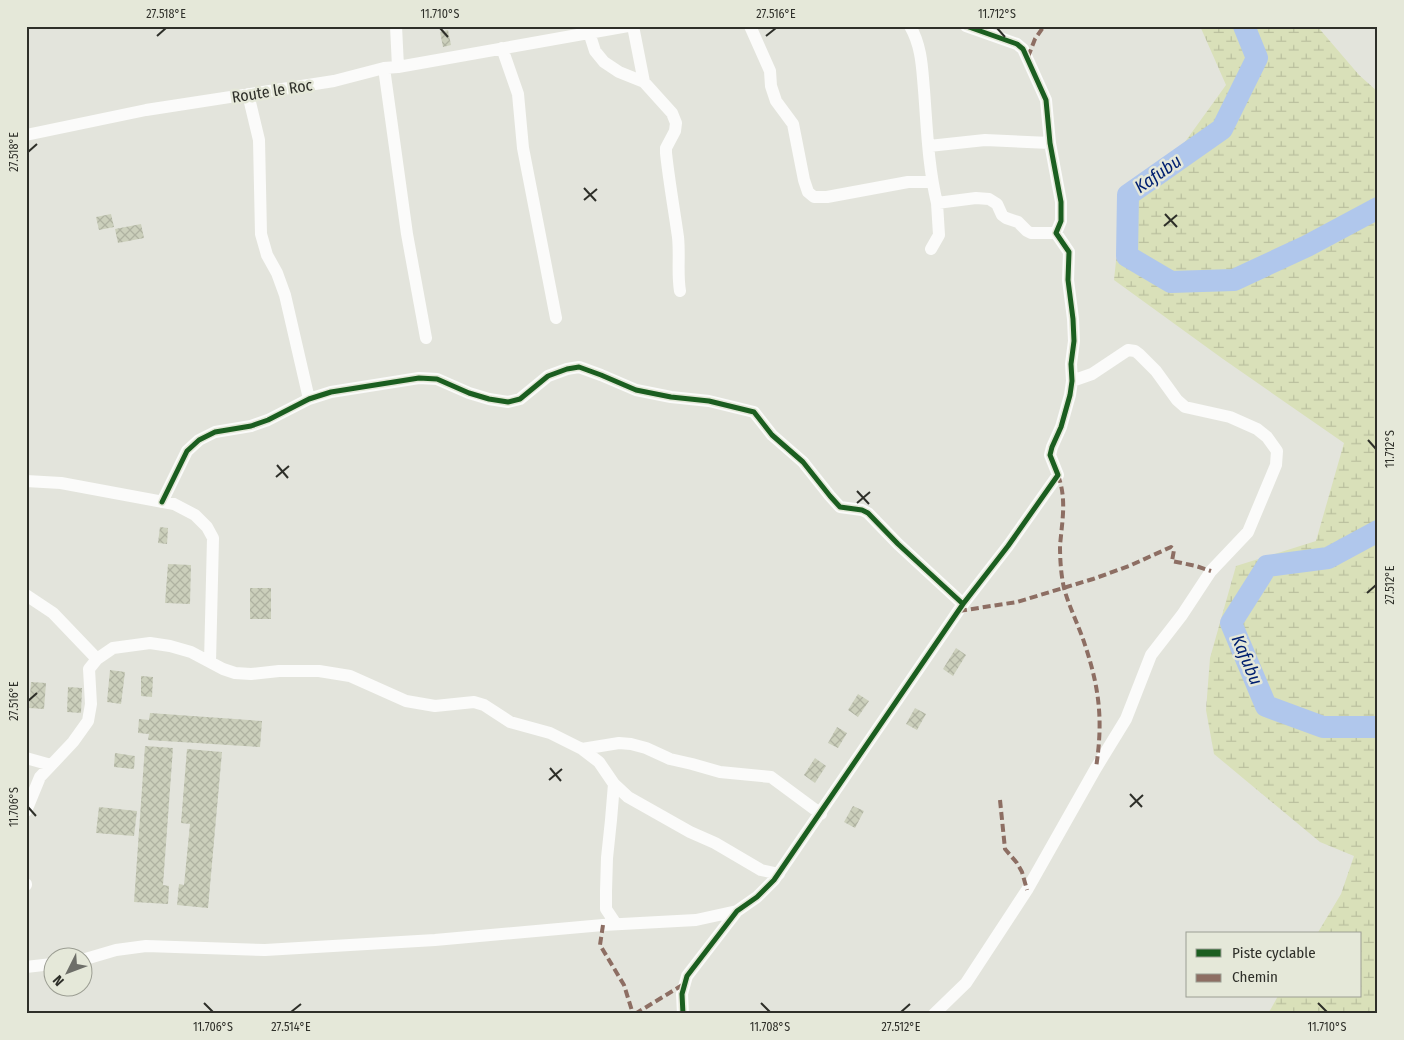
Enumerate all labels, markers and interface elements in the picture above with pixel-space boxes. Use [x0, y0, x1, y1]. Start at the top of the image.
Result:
text: 27.518°E [146, 7, 186, 21]
text: 11.710°S [421, 7, 460, 21]
text: 27.516°E [756, 7, 796, 21]
text: 11.712°S [978, 7, 1016, 21]
street label: Route le Roc [230, 75, 314, 107]
text: 27.518°E [7, 132, 21, 172]
water label: Kafubu [1130, 150, 1186, 198]
text: 11.712°S [1383, 430, 1397, 468]
text: 27.512°E [1383, 565, 1397, 604]
water label: Kafubu [1227, 632, 1267, 688]
text: 27.516°E [7, 681, 21, 721]
text: 11.706°S [7, 787, 21, 827]
legend [1186, 932, 1362, 998]
text: Piste cyclable [1232, 944, 1316, 962]
north arrow [42, 948, 92, 998]
text: Chemin [1232, 968, 1278, 986]
text: N [50, 972, 68, 989]
text: 11.706°S [193, 1020, 233, 1034]
text: 27.514°E [271, 1020, 311, 1034]
text: 11.708°S [750, 1020, 790, 1034]
text: 27.512°E [882, 1020, 921, 1034]
text: 11.710°S [1308, 1020, 1347, 1034]

